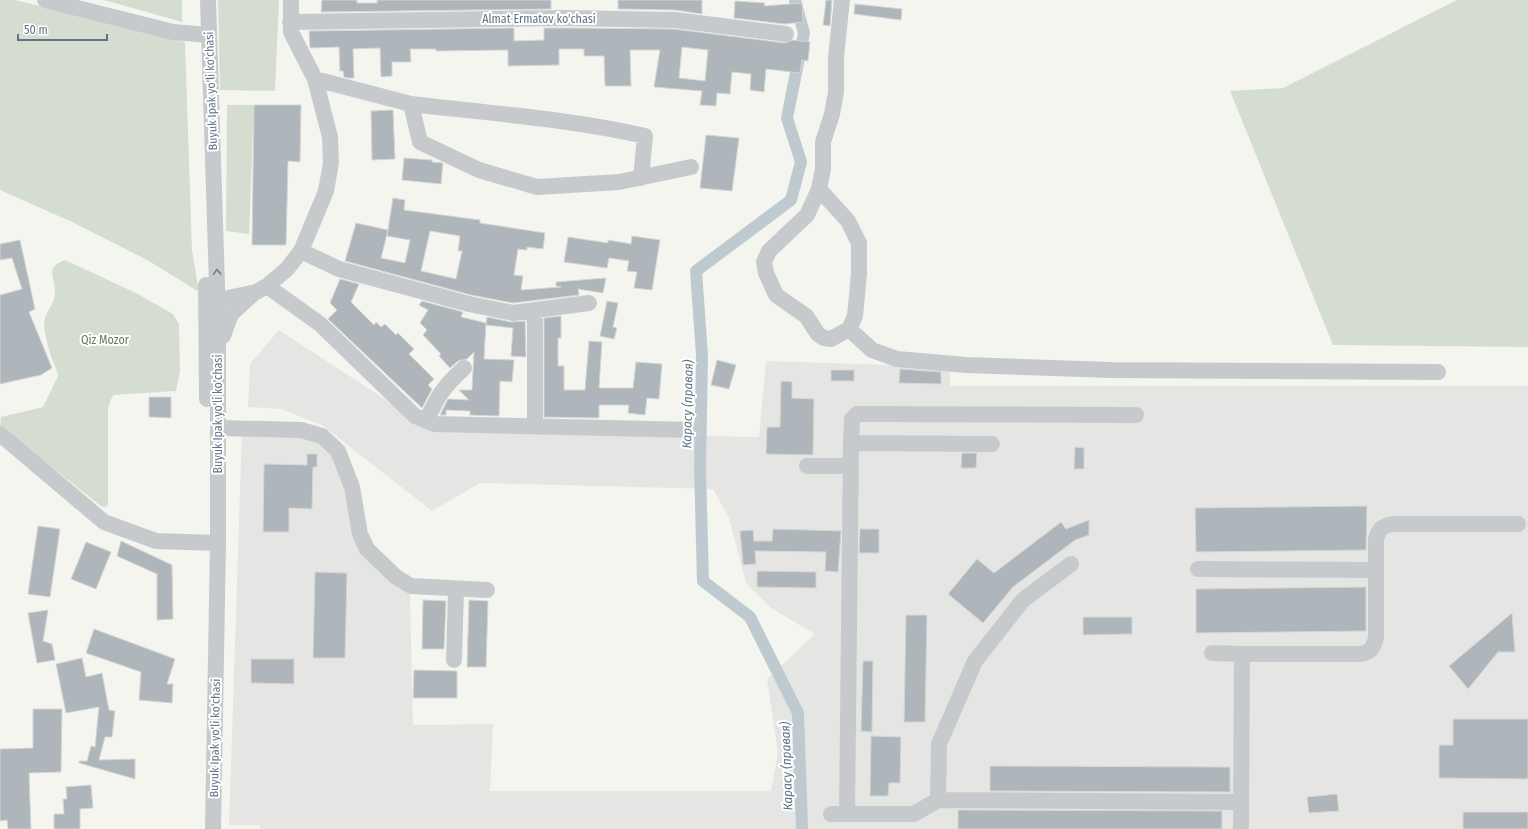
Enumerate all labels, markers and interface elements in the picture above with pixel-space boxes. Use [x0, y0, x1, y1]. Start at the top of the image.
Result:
street label: Almat Ermatov ko'chasi [482, 12, 596, 26]
scale bar [18, 16, 107, 42]
text: 50 m [24, 23, 48, 37]
street label: Buyuk Ipak yo'li ko'chasi [202, 31, 220, 151]
one-way arrow [213, 269, 221, 275]
park label: Qiz Mozor [81, 333, 130, 347]
street label: Buyuk Ipak yo'li ko'chasi [211, 355, 225, 473]
water label: Карасу (правая) [679, 359, 696, 449]
street label: Buyuk Ipak yo'li ko'chasi [207, 678, 223, 798]
water label: Карасу (правая) [777, 721, 796, 811]

